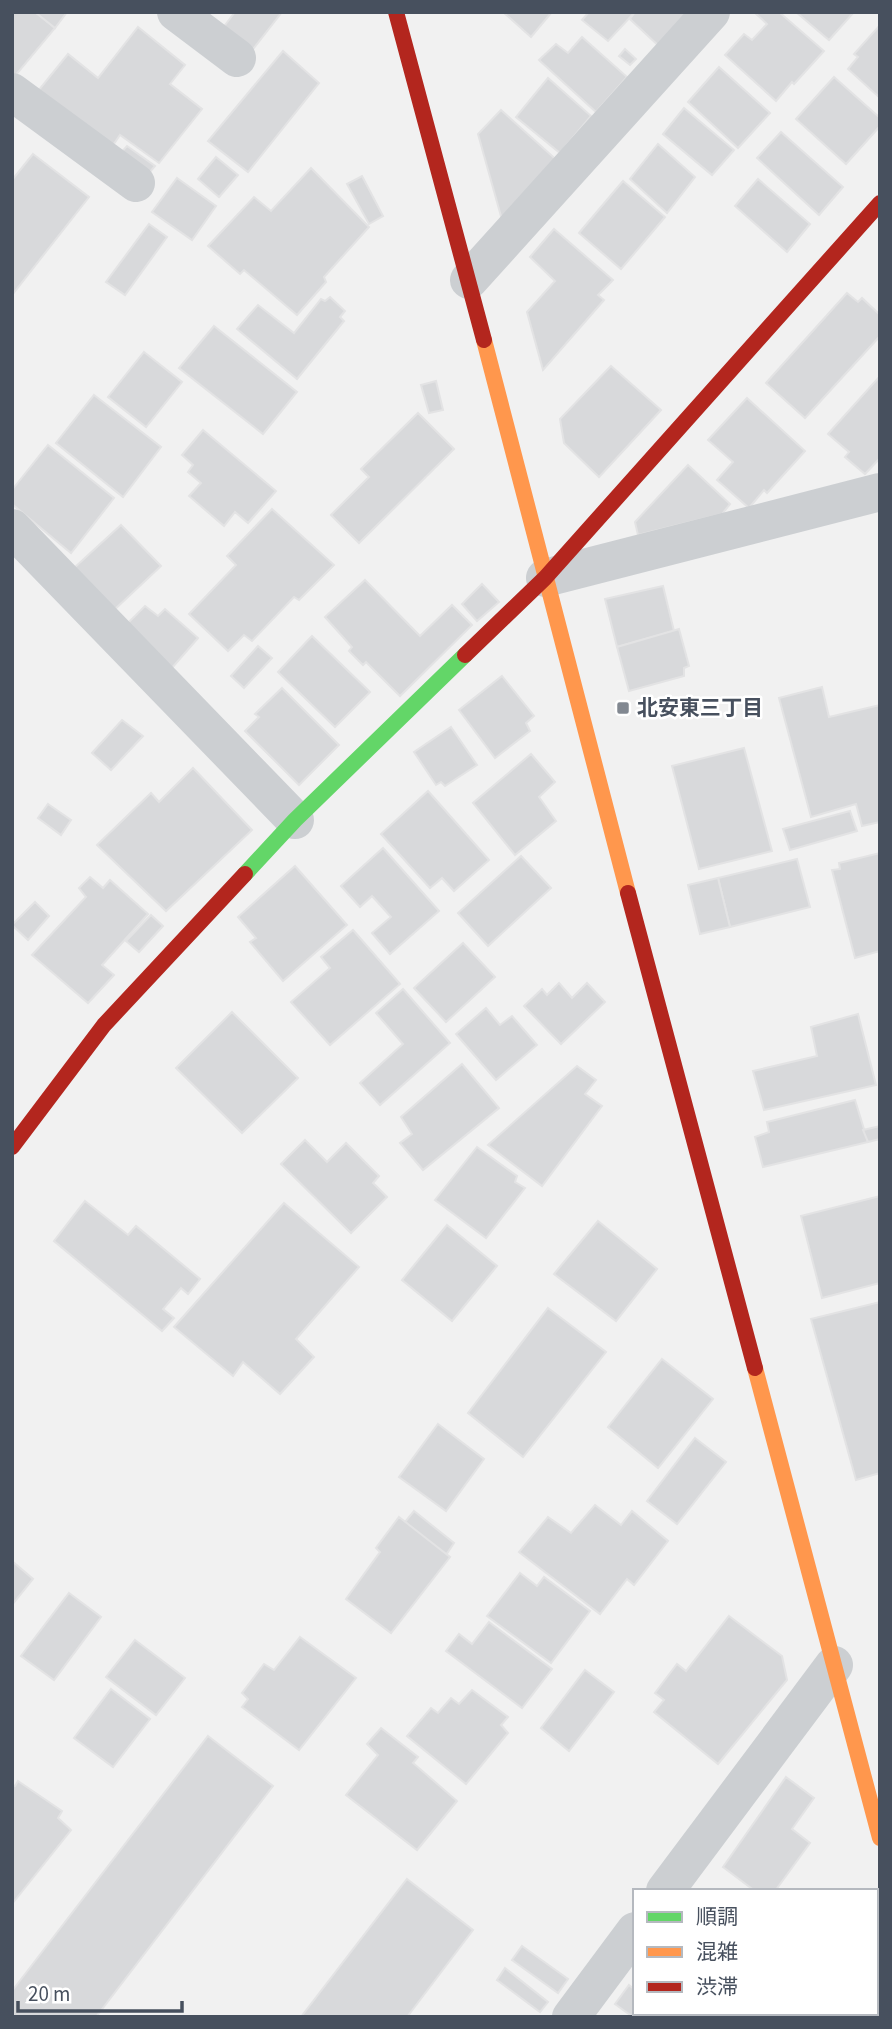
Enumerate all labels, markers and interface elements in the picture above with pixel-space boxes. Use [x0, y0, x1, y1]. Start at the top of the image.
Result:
place label: 北安東三丁目 [637, 693, 763, 723]
marker: 北安東三丁目 [615, 700, 631, 716]
legend [633, 1889, 878, 2015]
text: 順調 [696, 1902, 738, 1932]
text: 混雑 [696, 1937, 738, 1967]
scale bar [18, 1969, 182, 2013]
text: 渋滞 [696, 1972, 738, 2002]
text: 20 m [28, 1979, 70, 2009]

